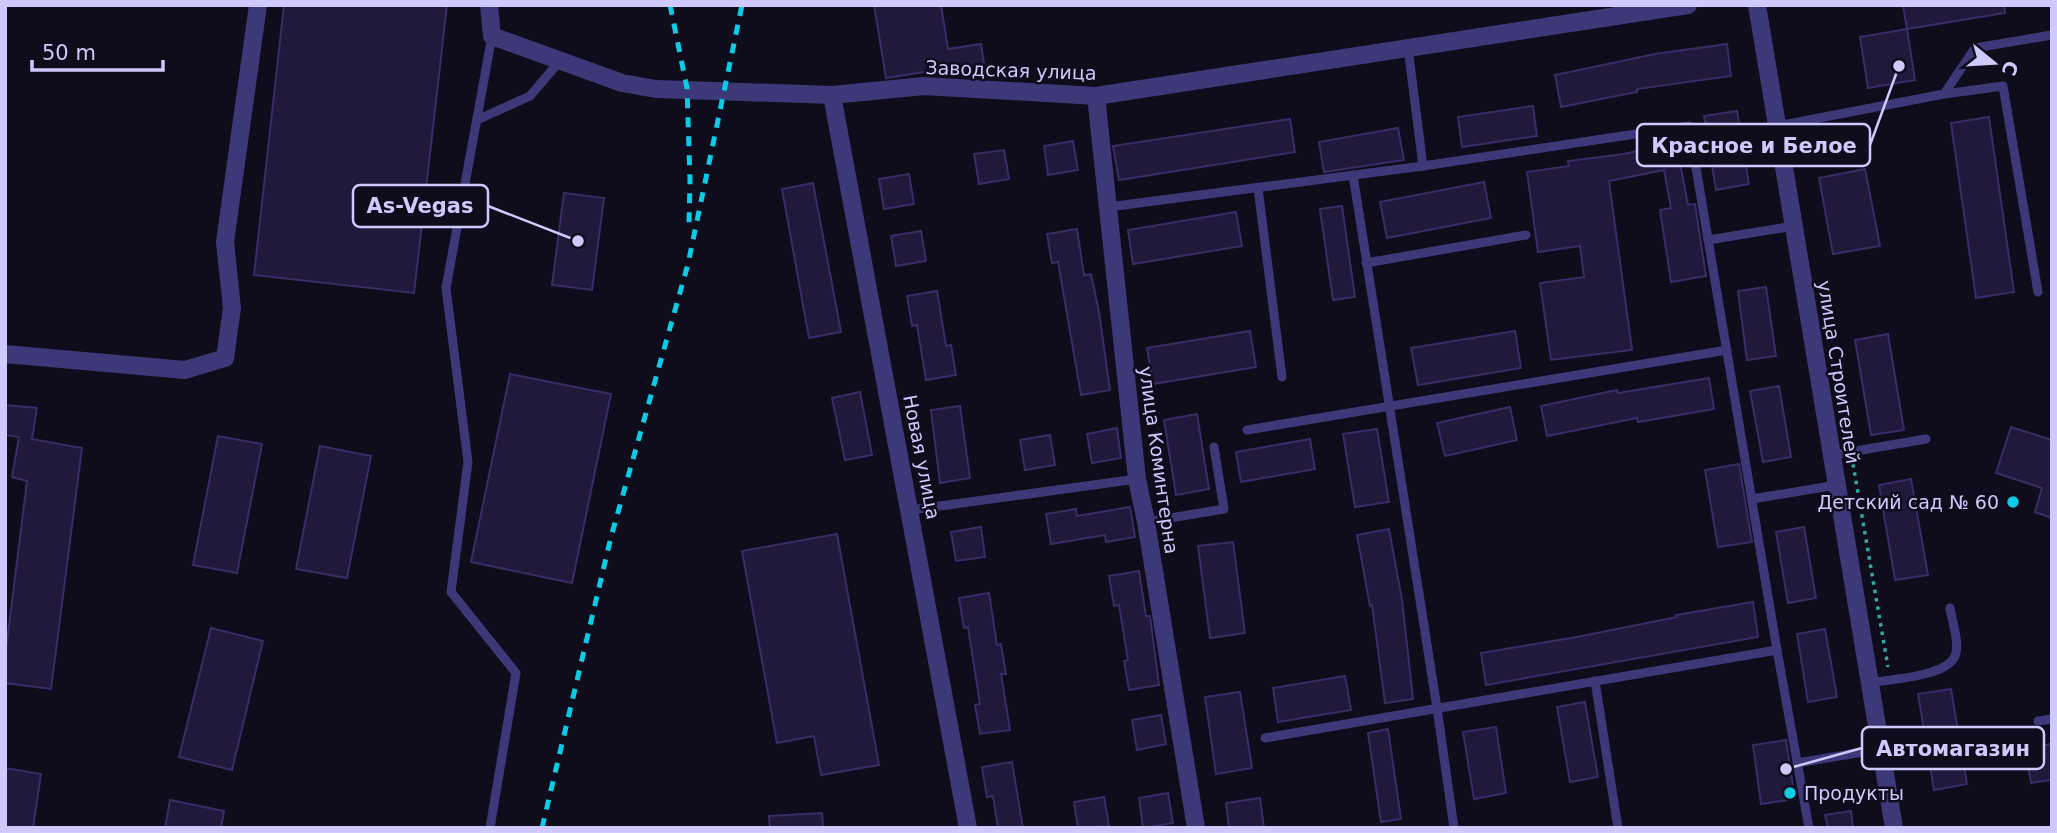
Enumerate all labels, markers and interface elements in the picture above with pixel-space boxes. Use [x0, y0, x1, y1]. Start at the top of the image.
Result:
scale bar [32, 28, 163, 72]
north arrow [1959, 28, 2029, 98]
text: 50 m [42, 41, 96, 65]
street label: Заводская улица [925, 56, 1097, 84]
text: С [1998, 58, 2023, 78]
callout: Красное и Белое [1637, 124, 1870, 166]
text: Красное и Белое [1651, 134, 1857, 158]
callout: As-Vegas [353, 185, 488, 227]
text: As-Vegas [367, 194, 474, 218]
street label: улица Строителей [1814, 279, 1864, 465]
street label: улица Коминтерна [1135, 365, 1183, 555]
street label: Новая улица [899, 393, 945, 521]
place label: Детский сад № 60 [1817, 491, 1999, 513]
marker: Детский сад № 60 [2005, 494, 2021, 510]
callout: Автомагазин [1862, 727, 2044, 769]
text: Автомагазин [1876, 737, 2030, 761]
place label: Продукты [1804, 782, 1904, 804]
marker: Продукты [1782, 785, 1798, 801]

